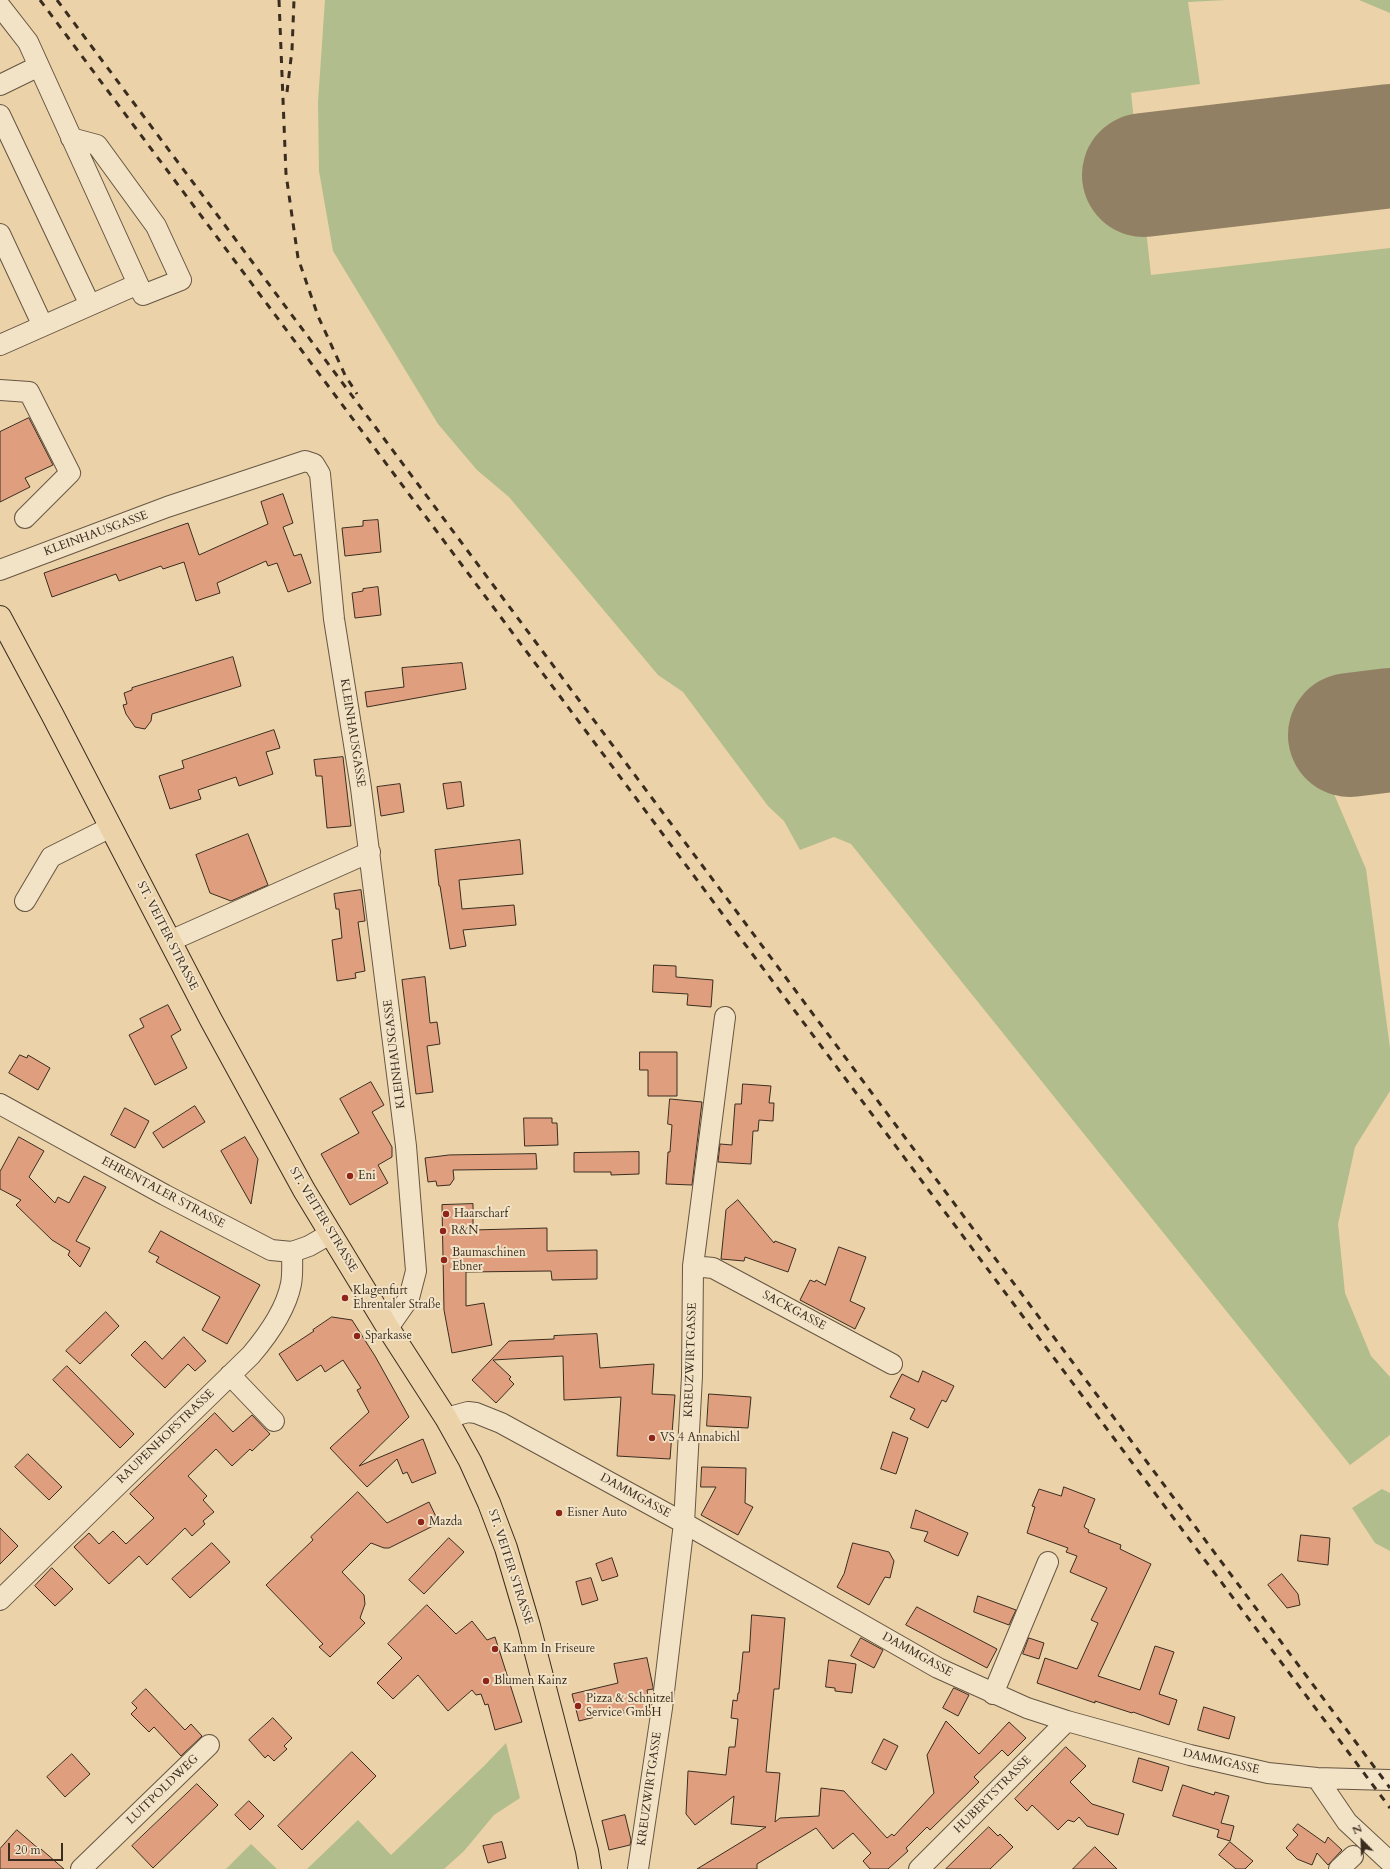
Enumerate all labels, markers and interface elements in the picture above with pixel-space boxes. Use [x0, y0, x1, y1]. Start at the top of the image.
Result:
street label: KLEINHAUSGASSE [42, 508, 150, 560]
street label: KLEINHAUSGASSE [336, 678, 368, 788]
street label: ST. VEITER STRASSE [133, 879, 201, 993]
street label: KLEINHAUSGASSE [381, 999, 409, 1109]
street label: EHRENTALER STRASSE [99, 1154, 227, 1232]
street label: ST. VEITER STRASSE [286, 1165, 360, 1275]
place label: Eni [358, 1169, 376, 1183]
marker: Eni [345, 1171, 355, 1181]
place label: Haarscharf [454, 1207, 508, 1221]
marker: Haarscharf [441, 1209, 451, 1219]
place label: R&N [451, 1224, 478, 1238]
marker: R&N [438, 1226, 448, 1236]
place label: Baumaschinen Ebner [452, 1246, 526, 1274]
marker: Baumaschinen Ebner [439, 1255, 449, 1265]
place label: Klagenfurt Ehrentaler Straße [353, 1284, 441, 1312]
street label: SACKGASSE [760, 1288, 828, 1334]
marker: Klagenfurt Ehrentaler Straße [340, 1293, 350, 1303]
street label: KREUZWIRTGASSE [682, 1302, 700, 1418]
place label: Sparkasse [365, 1329, 412, 1343]
marker: Sparkasse [352, 1331, 362, 1341]
street label: RAUPENHOFSTRASSE [114, 1387, 218, 1487]
place label: VS 4 Annabichl [660, 1431, 740, 1445]
marker: VS 4 Annabichl [647, 1433, 657, 1443]
street label: DAMMGASSE [597, 1471, 673, 1521]
place label: Eisner Auto [567, 1506, 627, 1520]
street label: ST. VEITER STRASSE [485, 1508, 535, 1626]
marker: Eisner Auto [554, 1508, 564, 1518]
place label: Mazda [429, 1515, 462, 1529]
marker: Mazda [416, 1517, 426, 1527]
street label: DAMMGASSE [879, 1630, 955, 1680]
place label: Kamm In Friseure [503, 1642, 595, 1656]
marker: Kamm In Friseure [490, 1644, 500, 1654]
place label: Blumen Kainz [494, 1674, 567, 1688]
marker: Blumen Kainz [481, 1676, 491, 1686]
place label: Pizza & Schnitzel Service GmbH [586, 1692, 674, 1720]
marker: Pizza & Schnitzel Service GmbH [573, 1701, 583, 1711]
street label: KREUZWIRTGASSE [635, 1731, 665, 1847]
street label: DAMMGASSE [1181, 1746, 1261, 1778]
street label: LUITPOLDWEG [124, 1752, 202, 1828]
street label: HUBERTSTRASSE [951, 1753, 1035, 1837]
north arrow [1342, 1821, 1382, 1861]
text: N [1350, 1821, 1364, 1838]
scale bar [10, 1835, 65, 1861]
text: 20 m [15, 1842, 41, 1858]

